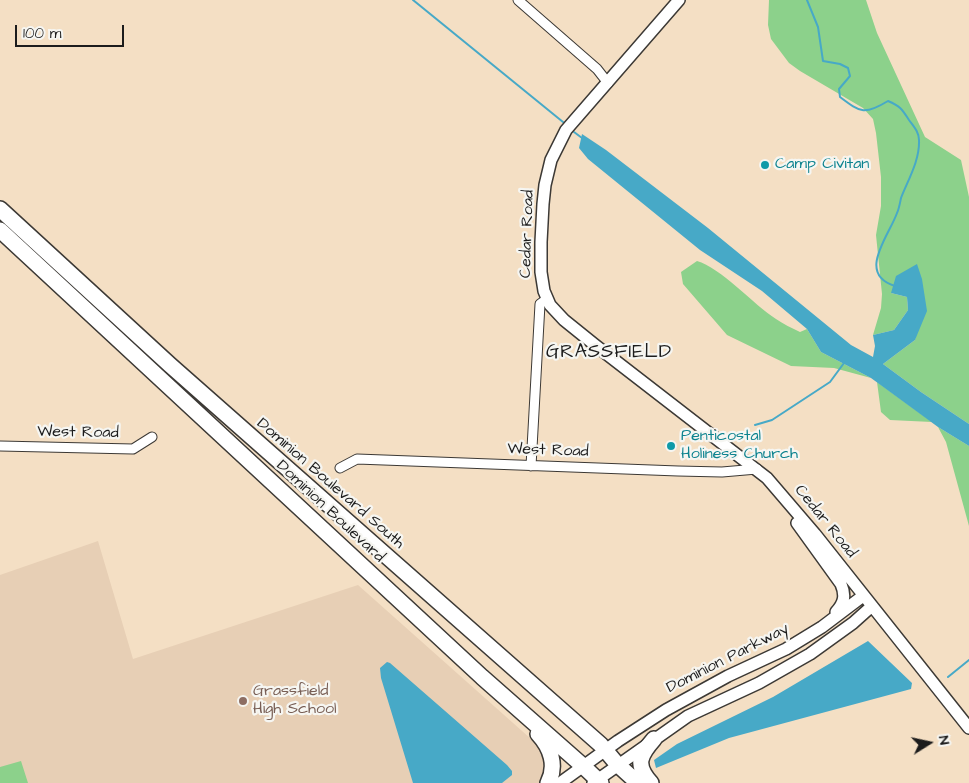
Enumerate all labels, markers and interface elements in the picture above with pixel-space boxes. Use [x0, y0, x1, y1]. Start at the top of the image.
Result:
scale bar [18, 15, 126, 47]
text: 100 m [23, 23, 62, 44]
place label: Camp Civitan [775, 155, 869, 175]
marker: Camp Civitan [759, 159, 771, 171]
street label: Cedar Road [517, 190, 539, 278]
district label: GRASSFIELD [545, 342, 673, 364]
street label: Dominion Boulevard South [252, 415, 408, 553]
street label: West Road [37, 423, 119, 443]
place label: Penticostal Holiness Church [681, 427, 798, 465]
street label: West Road [507, 440, 589, 462]
marker: Penticostal Holiness Church [665, 440, 677, 452]
street label: Dominion Boulevard [272, 457, 388, 567]
street label: Cedar Road [790, 482, 860, 562]
street label: Dominion Parkway [664, 620, 792, 698]
place label: Grassfield High School [253, 682, 337, 720]
marker: Grassfield High School [237, 695, 249, 707]
north arrow [904, 718, 954, 768]
text: N [933, 734, 954, 746]

